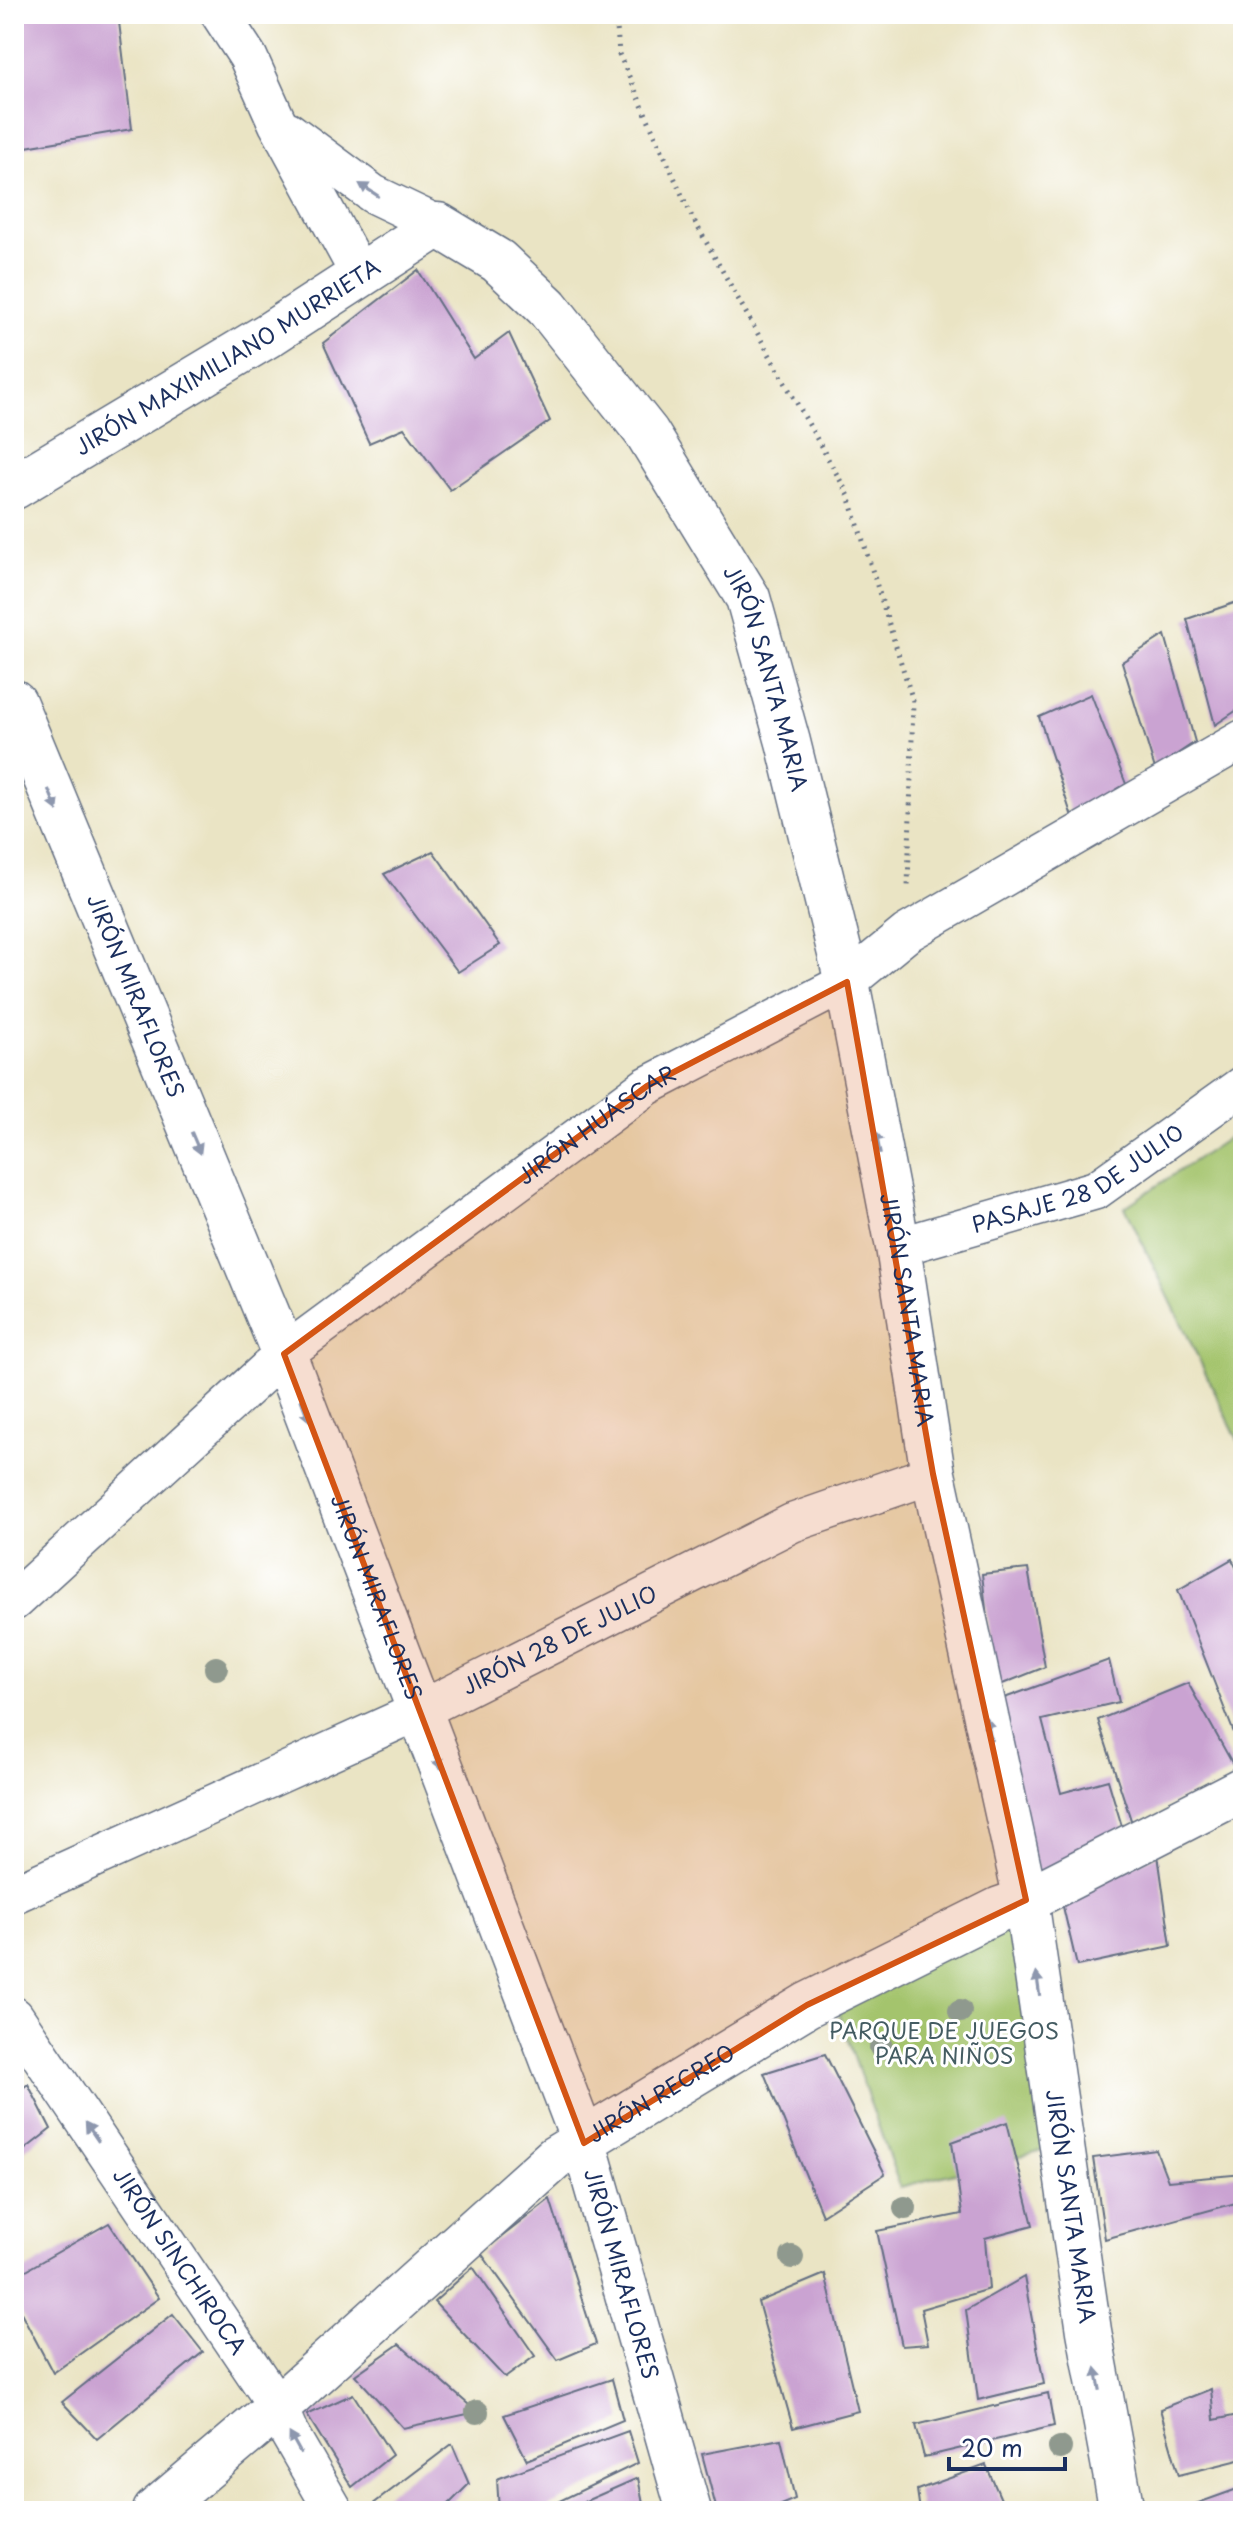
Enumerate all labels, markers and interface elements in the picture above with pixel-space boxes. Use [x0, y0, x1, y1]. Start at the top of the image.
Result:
one-way arrow [358, 182, 379, 197]
street label: JIRÓN MAXIMILIANO MURRIETA [68, 249, 386, 462]
street label: JIRÓN SANTA MARIA [716, 558, 818, 795]
one-way arrow [47, 788, 60, 812]
street label: JIRÓN MIRAFLORES [80, 888, 194, 1102]
street label: JIRÓN HUÁSCAR [510, 1056, 681, 1191]
street label: PASAJE 28 DE JULIO [967, 1115, 1190, 1240]
one-way arrow [871, 1131, 883, 1156]
one-way arrow [190, 1132, 203, 1155]
street label: JIRÓN SANTA MARIA [873, 1190, 943, 1429]
one-way arrow [300, 1398, 312, 1422]
street label: JIRÓN MIRAFLORES [324, 1489, 432, 1704]
street label: JIRÓN 28 DE JULIO [456, 1576, 662, 1702]
one-way arrow [982, 1716, 995, 1741]
one-way arrow [431, 1746, 444, 1770]
one-way arrow [1031, 1971, 1044, 1996]
park label: PARQUE DE JUEGOS PARA NIÑOS [829, 2013, 1059, 2071]
street label: JIRÓN RECREO [581, 2035, 740, 2149]
street label: JIRÓN SANTA MARIA [1039, 2087, 1106, 2326]
one-way arrow [86, 2121, 100, 2143]
street label: JIRÓN SINCHIROCA [106, 2161, 256, 2361]
street label: JIRÓN MIRAFLORES [577, 2164, 669, 2383]
one-way arrow [1091, 2367, 1103, 2392]
scale bar [949, 2421, 1065, 2471]
text: 20 m [961, 2429, 1023, 2465]
one-way arrow [288, 2432, 302, 2455]

